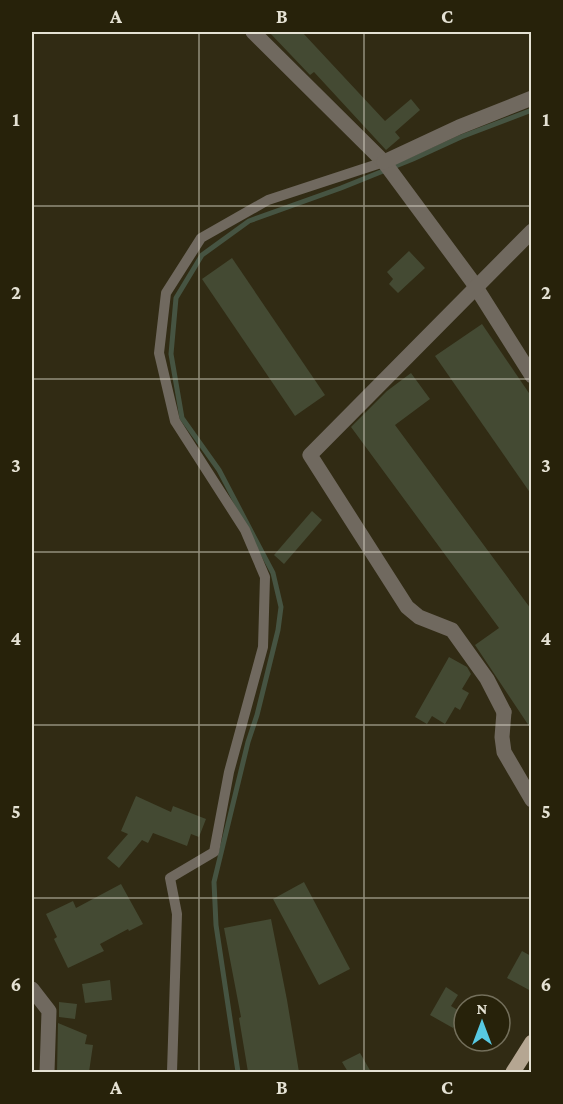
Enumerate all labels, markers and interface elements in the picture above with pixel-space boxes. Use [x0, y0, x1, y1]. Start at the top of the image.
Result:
text: A [109, 5, 123, 27]
text: B [276, 5, 288, 27]
text: C [441, 5, 453, 27]
text: 1 [12, 108, 20, 130]
text: 1 [542, 108, 550, 130]
text: 2 [11, 281, 21, 303]
text: 2 [541, 281, 551, 303]
text: 3 [11, 454, 21, 476]
text: 3 [541, 454, 551, 476]
text: 4 [11, 627, 22, 649]
text: 4 [541, 627, 552, 649]
text: 5 [11, 800, 21, 822]
text: 5 [541, 800, 551, 822]
text: 6 [11, 973, 21, 995]
text: 6 [541, 973, 551, 995]
north arrow [452, 993, 512, 1053]
text: N [477, 1000, 488, 1017]
text: A [109, 1076, 123, 1098]
text: B [276, 1076, 288, 1098]
text: C [441, 1076, 453, 1098]

